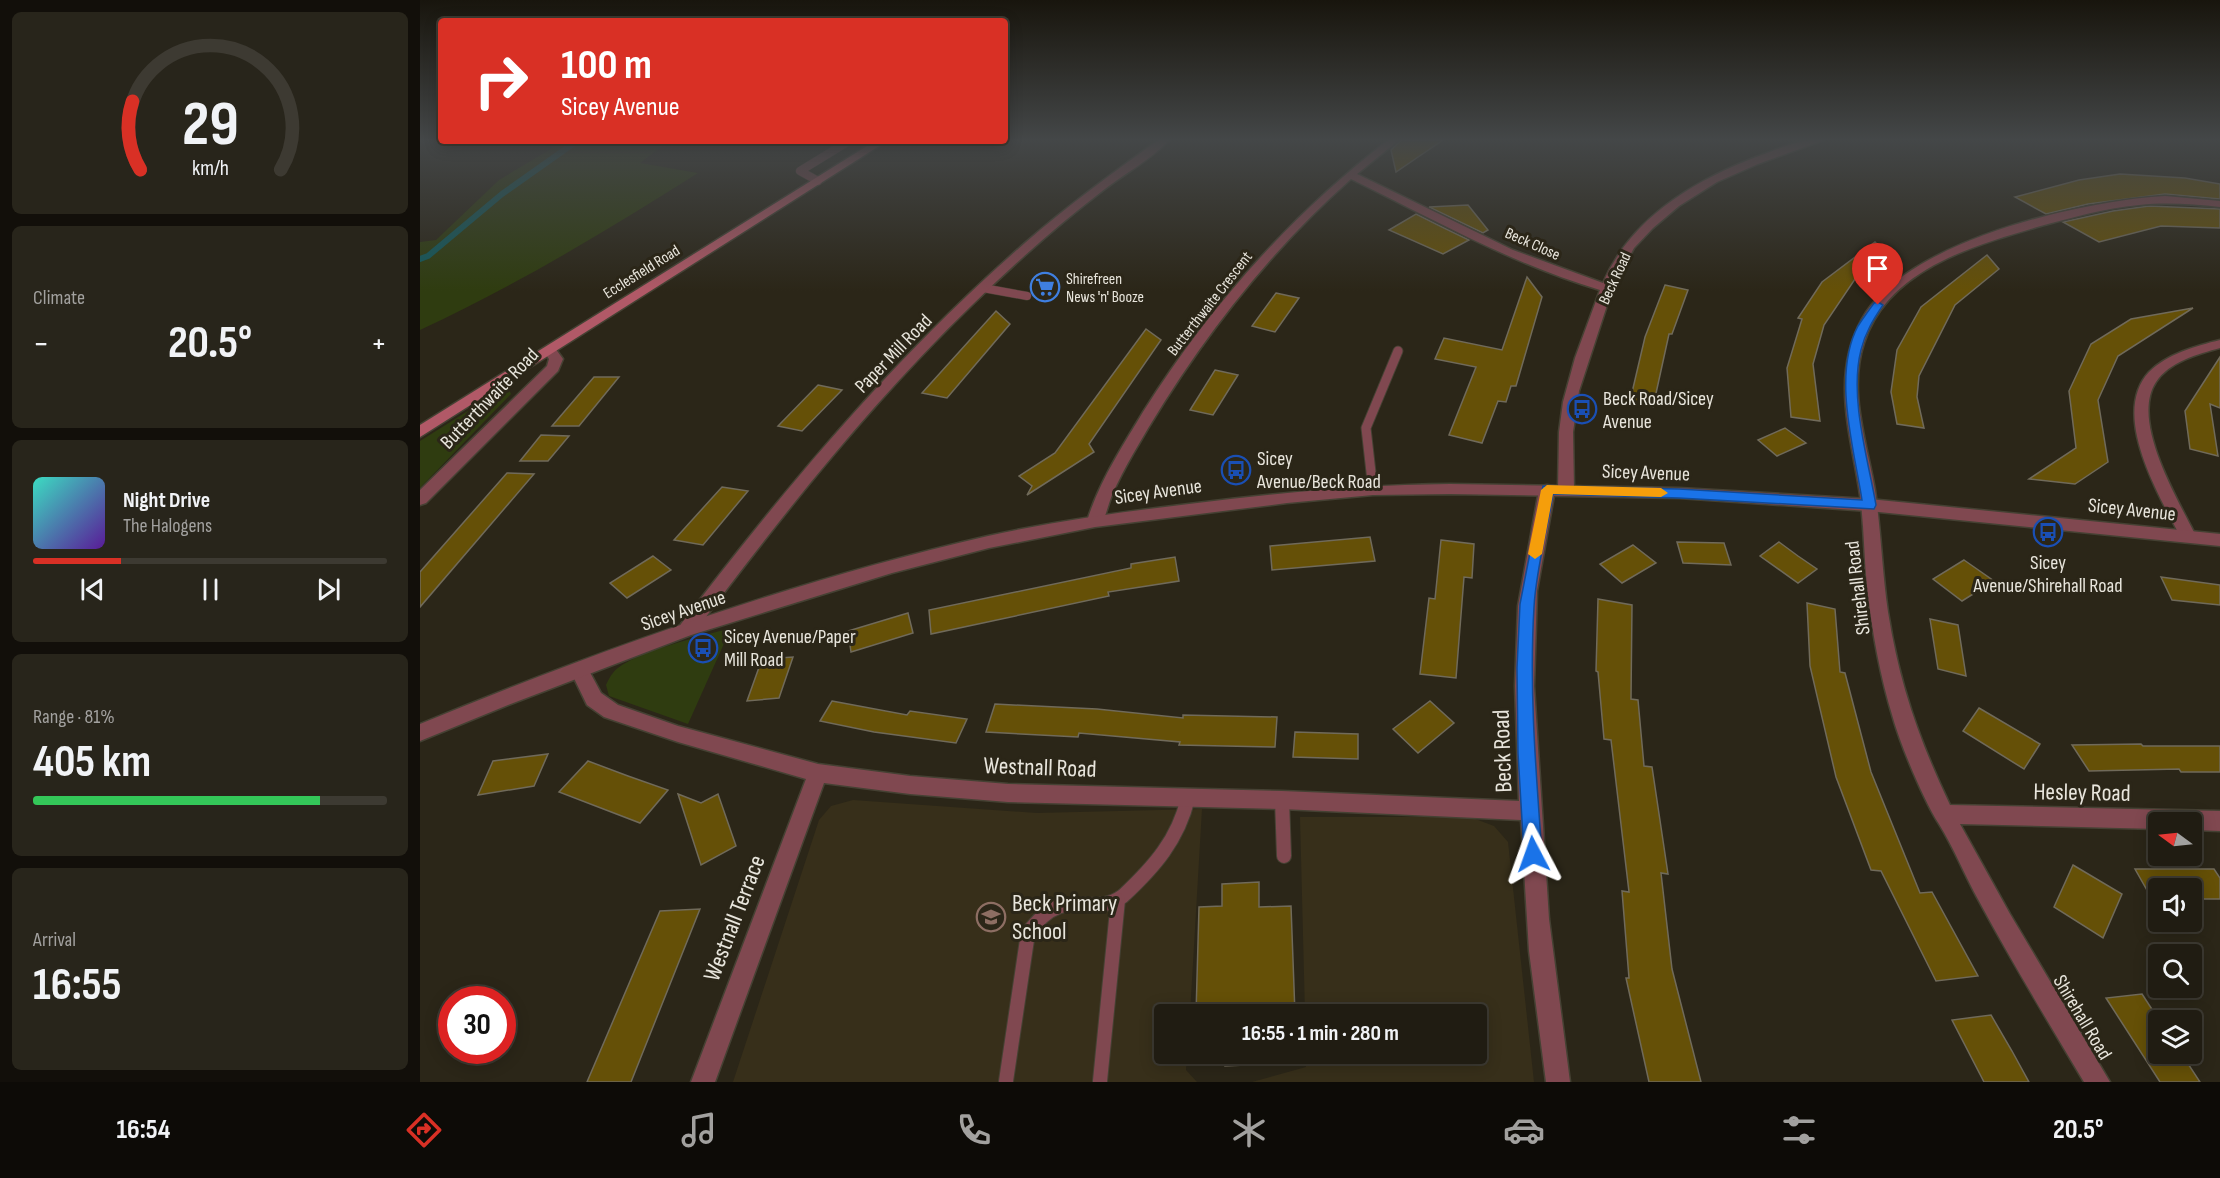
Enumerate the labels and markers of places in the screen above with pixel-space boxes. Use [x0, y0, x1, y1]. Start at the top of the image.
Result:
pin [1852, 243, 1903, 305]
place label: Shirefreen News 'n' Booze [1066, 270, 1144, 307]
supermarket icon: Shirefreen News 'n' Booze [1029, 271, 1061, 303]
place label: Beck Road/Sicey Avenue [1602, 387, 1714, 434]
bus stop icon: Beck Road/Sicey Avenue [1566, 393, 1598, 425]
place label: Sicey Avenue/Beck Road [1256, 447, 1381, 494]
bus stop icon: Sicey Avenue/Beck Road [1220, 454, 1252, 486]
bus stop icon: Sicey Avenue/Shirehall Road [2032, 516, 2064, 548]
place label: Sicey Avenue/Shirehall Road [1972, 551, 2123, 598]
place label: Sicey Avenue/Paper Mill Road [724, 625, 856, 672]
bus stop icon: Sicey Avenue/Paper Mill Road [687, 632, 719, 664]
place label: Beck Primary School [1012, 889, 1117, 946]
school or university icon: Beck Primary School [975, 901, 1007, 933]

